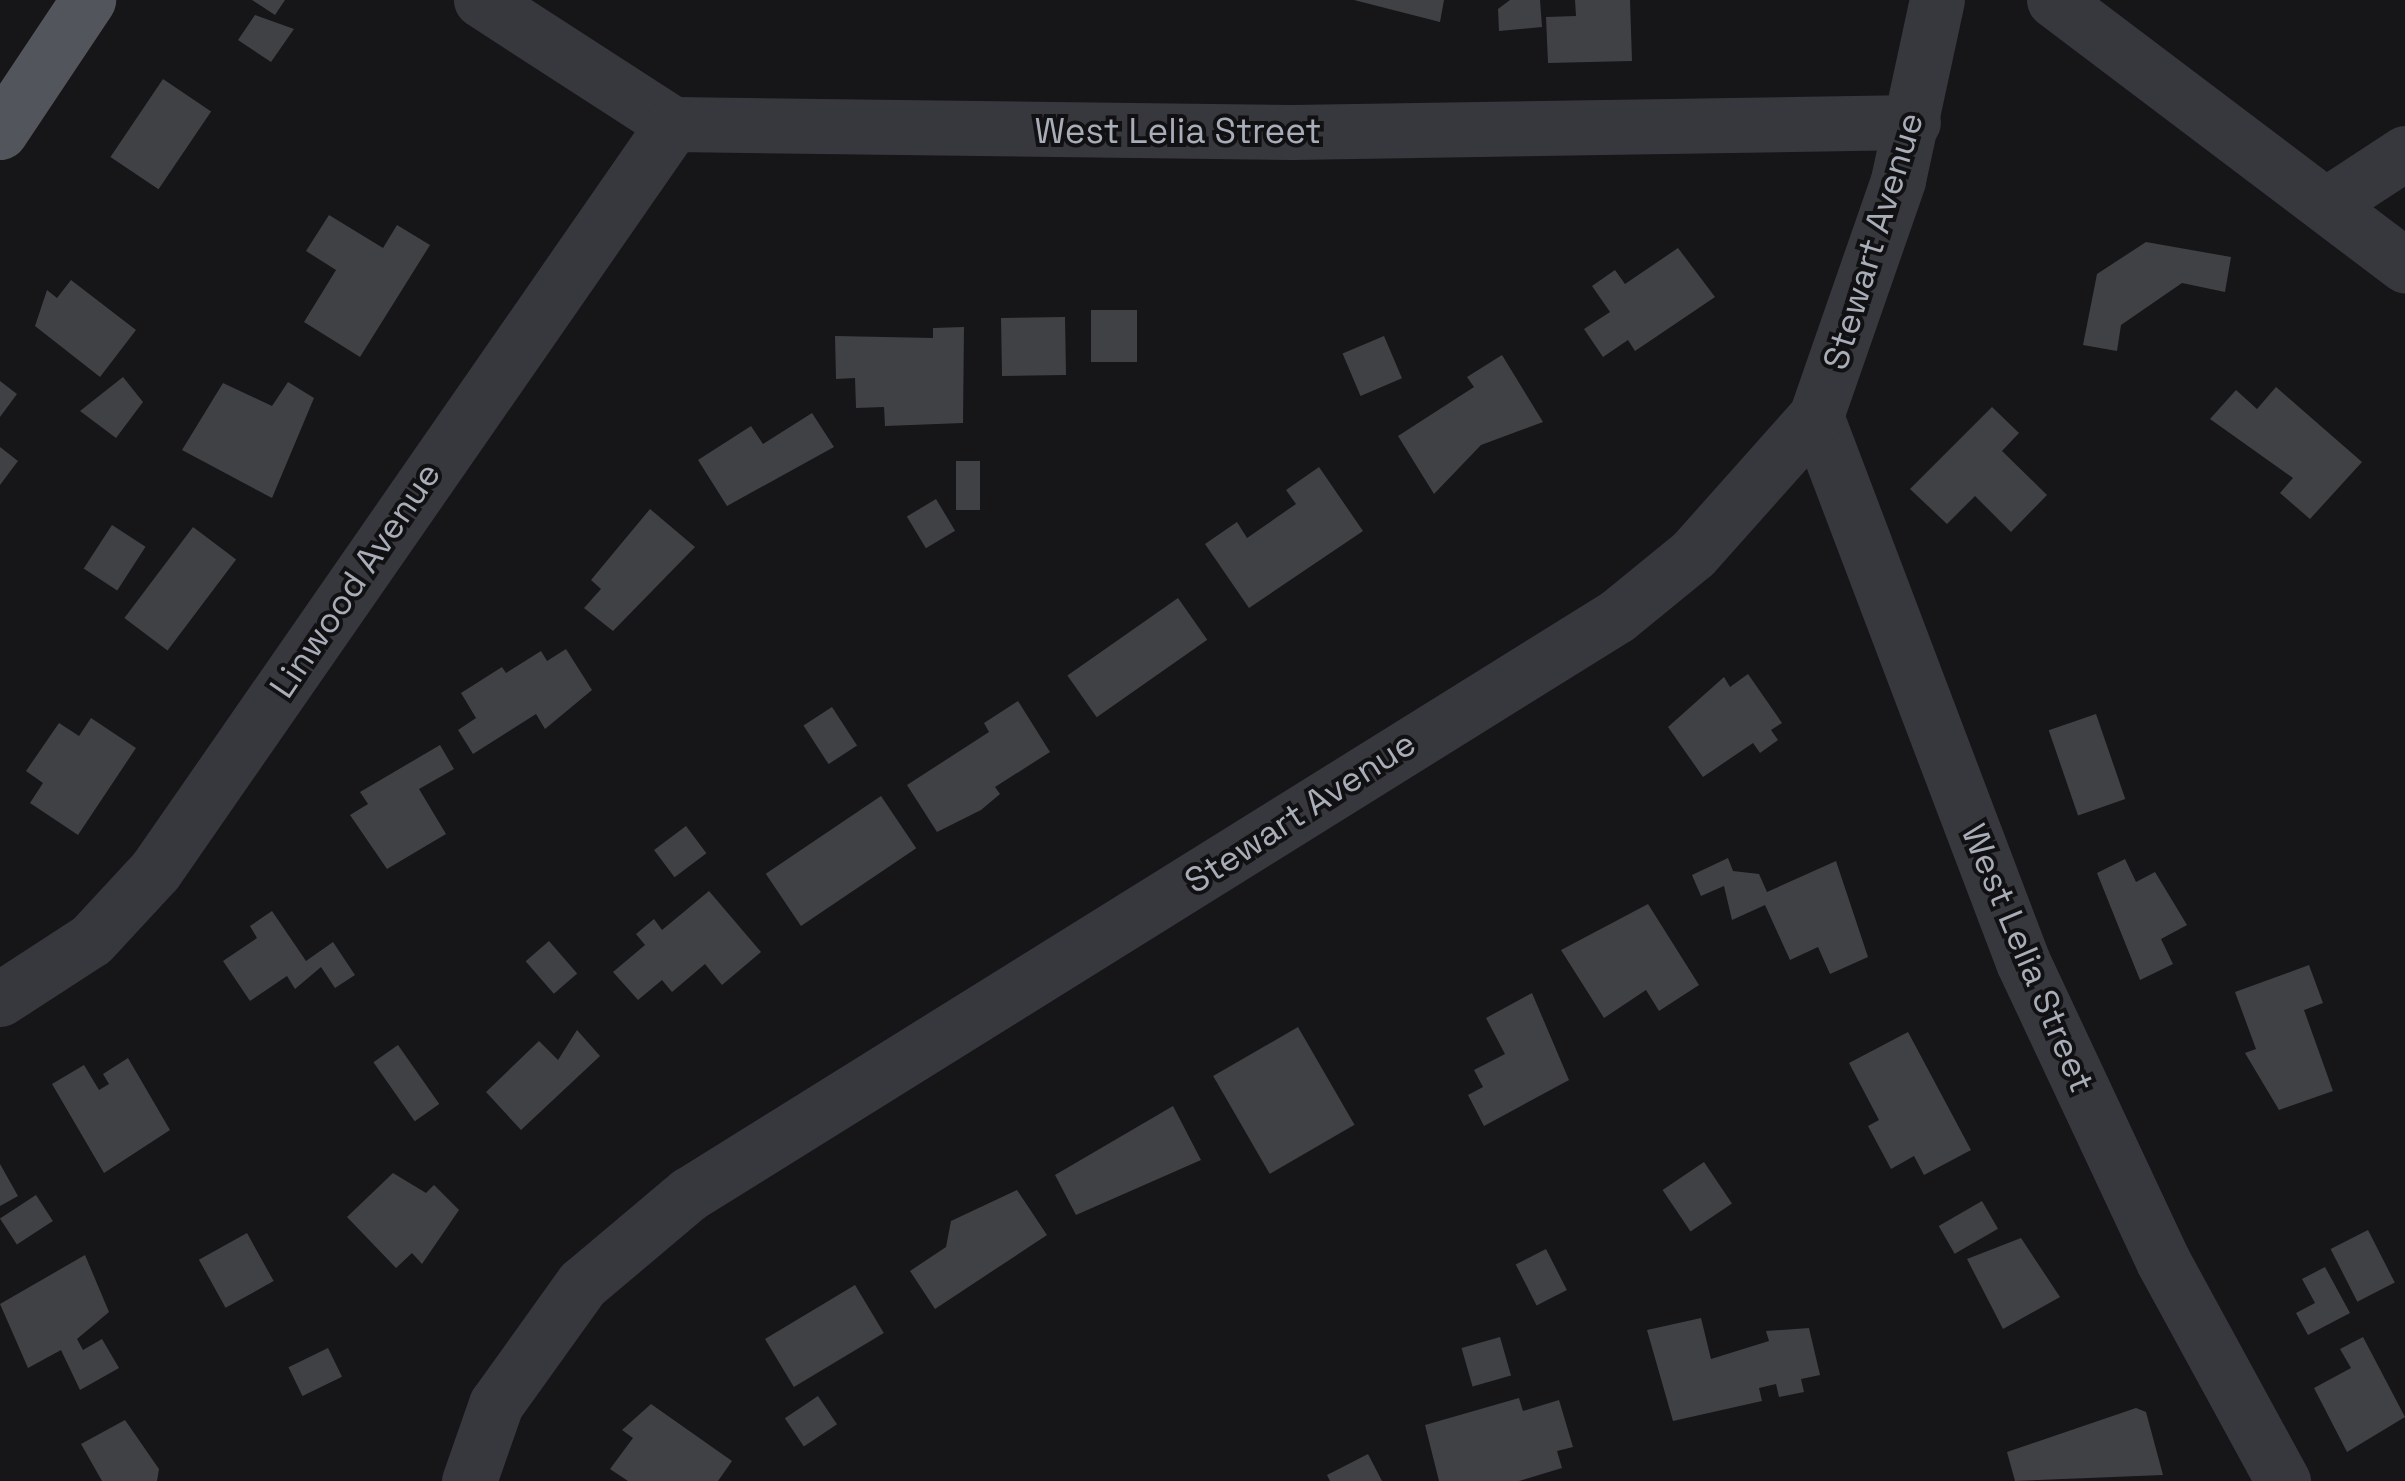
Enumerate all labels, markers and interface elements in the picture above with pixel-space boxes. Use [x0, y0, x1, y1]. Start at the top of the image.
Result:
street label: Stewart Avenue [1814, 107, 1932, 375]
street label: West Lelia Street [1035, 110, 1321, 152]
street label: Linwood Avenue [261, 454, 449, 706]
street label: Stewart Avenue [1177, 722, 1423, 902]
street label: West Lelia Street [1953, 818, 2103, 1098]

